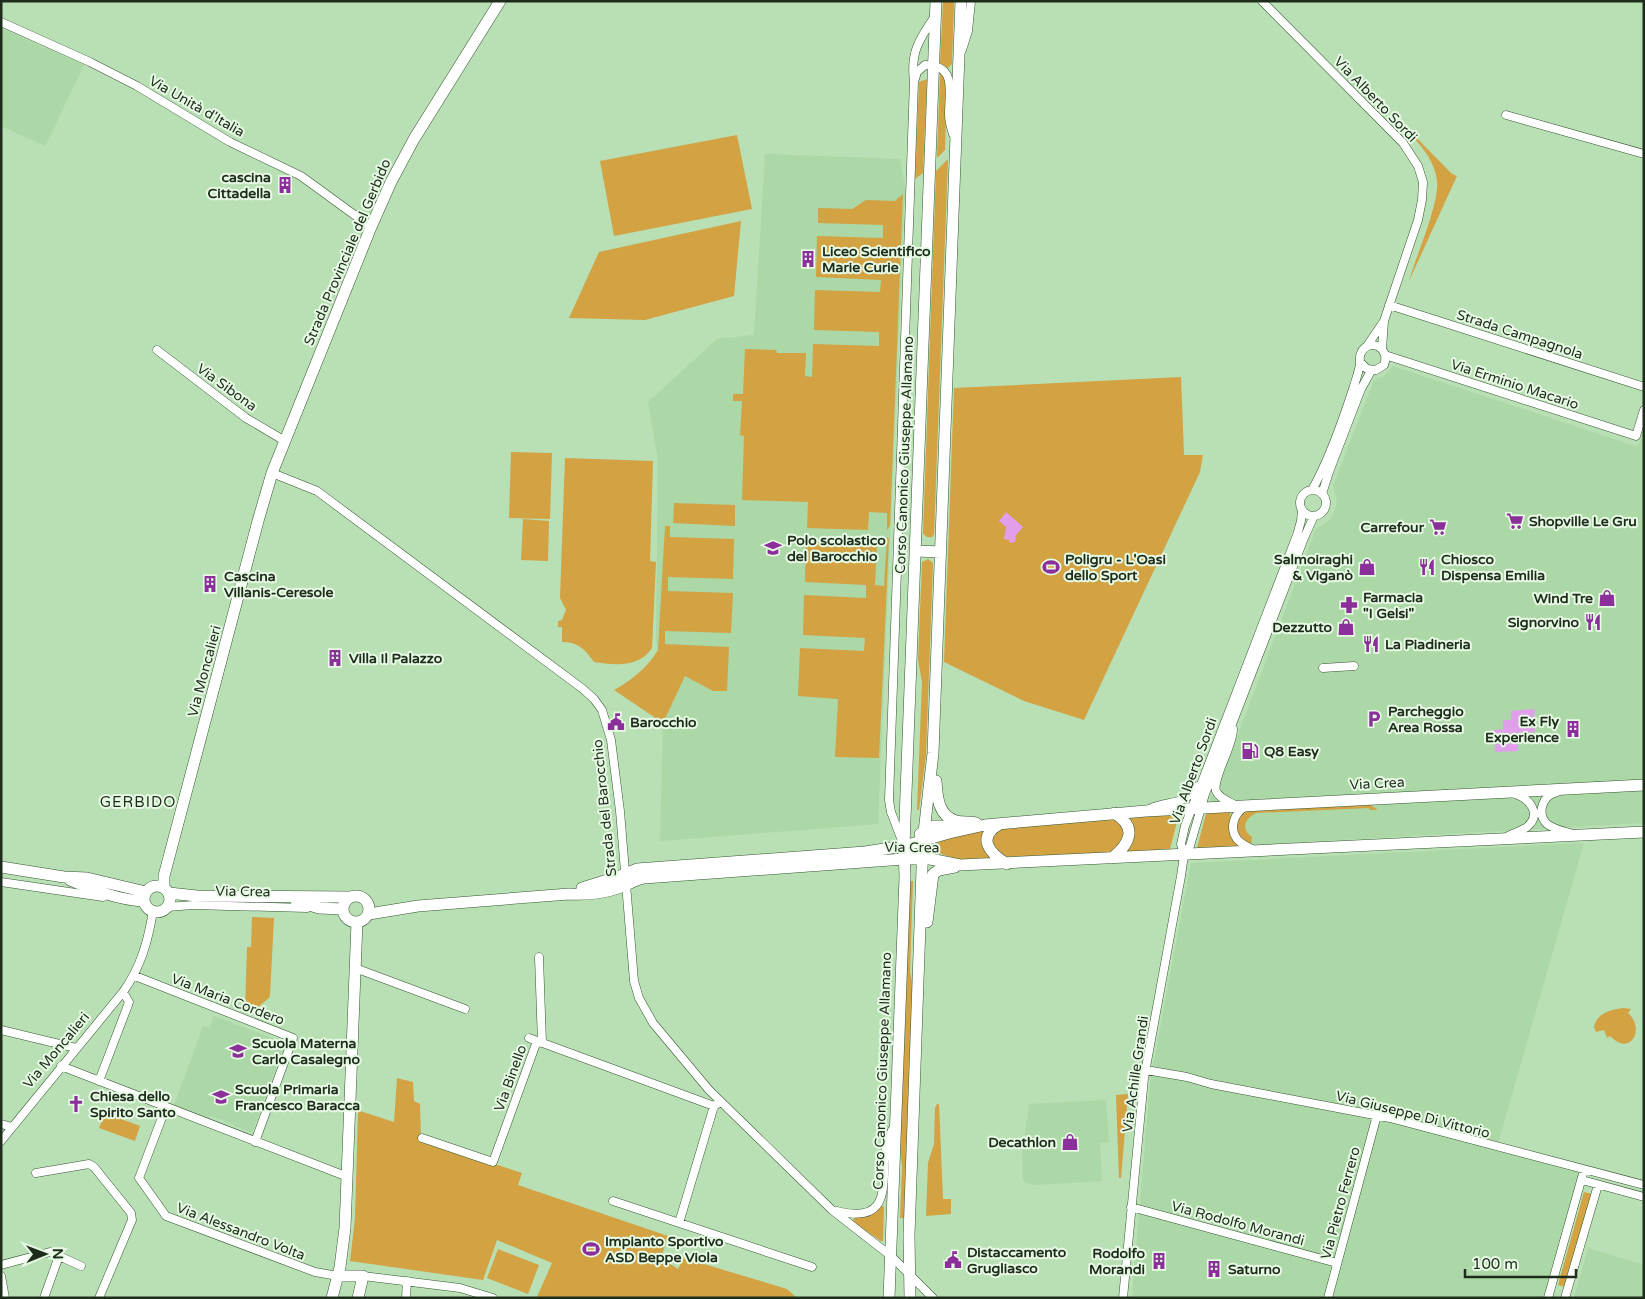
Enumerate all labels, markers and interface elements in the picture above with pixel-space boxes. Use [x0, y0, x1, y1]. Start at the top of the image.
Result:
street label: Via Alberto Sordi [1330, 53, 1421, 146]
street label: Via Unità d'Italia [146, 72, 248, 141]
street label: Strada Provinciale del Gerbido [300, 156, 395, 348]
place label: cascina Cittadella [208, 169, 271, 202]
building icon: cascina Cittadella [275, 175, 295, 195]
place label: Liceo Scientifico Marie Curie [822, 243, 931, 276]
building icon: Liceo Scientifico Marie Curie [798, 249, 818, 269]
street label: Strada Campagnola [1455, 306, 1585, 363]
street label: Corso Canonico Giuseppe Allamano [892, 336, 917, 574]
street label: Via Erminio Macario [1449, 356, 1581, 413]
street label: Via Sibona [193, 360, 260, 415]
supermarket icon: Shopville Le Gru [1505, 511, 1525, 531]
place label: Shopville Le Gru [1529, 513, 1637, 530]
supermarket icon: Carrefour [1428, 517, 1448, 537]
place label: Carrefour [1361, 519, 1425, 536]
place label: Polo scolastico del Barocchio [787, 532, 886, 565]
school or university icon: Polo scolastico del Barocchio [763, 538, 783, 558]
place label: Poligru - L'Oasi dello Sport [1065, 551, 1166, 584]
place label: Salmoiraghi & Viganò [1274, 551, 1353, 584]
place label: Chiosco Dispensa Emilia [1441, 551, 1545, 584]
sports icon: Poligru - L'Oasi dello Sport [1041, 557, 1061, 577]
shop icon: Salmoiraghi & Viganò [1357, 557, 1377, 577]
restaurant icon: Chiosco Dispensa Emilia [1417, 557, 1437, 577]
place label: Cascina Villanis-Ceresole [224, 568, 334, 601]
building icon: Cascina Villanis-Ceresole [200, 574, 220, 594]
shop icon: Wind Tre [1597, 588, 1617, 608]
place label: Farmacia "I Gelsi" [1363, 589, 1423, 622]
place label: Wind Tre [1534, 590, 1593, 607]
pharmacy icon: Farmacia "I Gelsi" [1339, 595, 1359, 615]
restaurant icon: Signorvino [1583, 612, 1603, 632]
place label: Signorvino [1508, 614, 1579, 631]
shop icon: Dezzutto [1336, 617, 1356, 637]
place label: Dezzutto [1272, 619, 1332, 636]
street label: Via Moncalieri [184, 624, 225, 719]
restaurant icon: La Piadineria [1361, 634, 1381, 654]
place label: La Piadineria [1385, 636, 1471, 653]
building icon: Villa Il Palazzo [325, 648, 345, 668]
place label: Villa Il Palazzo [349, 650, 443, 667]
place label: Parcheggio Area Rossa [1388, 703, 1464, 736]
parking icon: Parcheggio Area Rossa [1364, 709, 1384, 729]
public building icon: Barocchio [606, 712, 626, 732]
place label: Ex Fly Experience [1485, 713, 1559, 746]
place label: Barocchio [630, 714, 697, 731]
street label: Via Alberto Sordi [1166, 715, 1221, 827]
building icon: Ex Fly Experience [1563, 719, 1583, 739]
street label: Strada del Barocchio [589, 739, 620, 877]
fuel station icon: Q8 Easy [1240, 741, 1260, 761]
place label: Q8 Easy [1264, 743, 1319, 760]
street label: Via Crea [1349, 774, 1405, 793]
district label: GERBIDO [100, 793, 176, 811]
street label: Via Crea [884, 839, 940, 856]
street label: Via Crea [215, 883, 271, 900]
street label: Corso Canonico Giuseppe Allamano [870, 952, 895, 1190]
street label: Via Maria Cordero [169, 970, 287, 1029]
street label: Via Moncalieri [20, 1009, 93, 1092]
street label: Via Achille Grandi [1119, 1015, 1152, 1133]
place label: Scuola Materna Carlo Casalegno [252, 1035, 361, 1068]
school or university icon: Scuola Materna Carlo Casalegno [228, 1041, 248, 1061]
street label: Via Binello [491, 1043, 530, 1114]
place label: Scuola Primaria Francesco Baracca [235, 1081, 360, 1114]
school or university icon: Scuola Primaria Francesco Baracca [211, 1087, 231, 1107]
street label: Via Giuseppe Di Vittorio [1334, 1087, 1492, 1142]
place label: Chiesa dello Spirito Santo [90, 1088, 176, 1121]
church icon: Chiesa dello Spirito Santo [66, 1094, 86, 1114]
shop icon: Decathlon [1060, 1132, 1080, 1152]
place label: Decathlon [988, 1134, 1056, 1151]
street label: Via Pietro Ferrero [1317, 1145, 1364, 1261]
street label: Via Rodolfo Morandi [1170, 1198, 1306, 1249]
street label: Via Alessandro Volta [174, 1199, 308, 1264]
north arrow [20, 1229, 70, 1279]
place label: Impianto Sportivo ASD Beppe Viola [605, 1233, 724, 1266]
sports icon: Impianto Sportivo ASD Beppe Viola [581, 1239, 601, 1259]
place label: Distaccamento Grugliasco [967, 1244, 1067, 1277]
place label: Rodolfo Morandi [1089, 1245, 1145, 1278]
scale bar [1465, 1246, 1576, 1278]
text: N [49, 1248, 66, 1260]
public building icon: Distaccamento Grugliasco [943, 1250, 963, 1270]
building icon: Rodolfo Morandi [1149, 1251, 1169, 1271]
text: 100 m [1472, 1255, 1518, 1273]
building icon: Saturno [1204, 1259, 1224, 1279]
place label: Saturno [1228, 1261, 1281, 1278]

